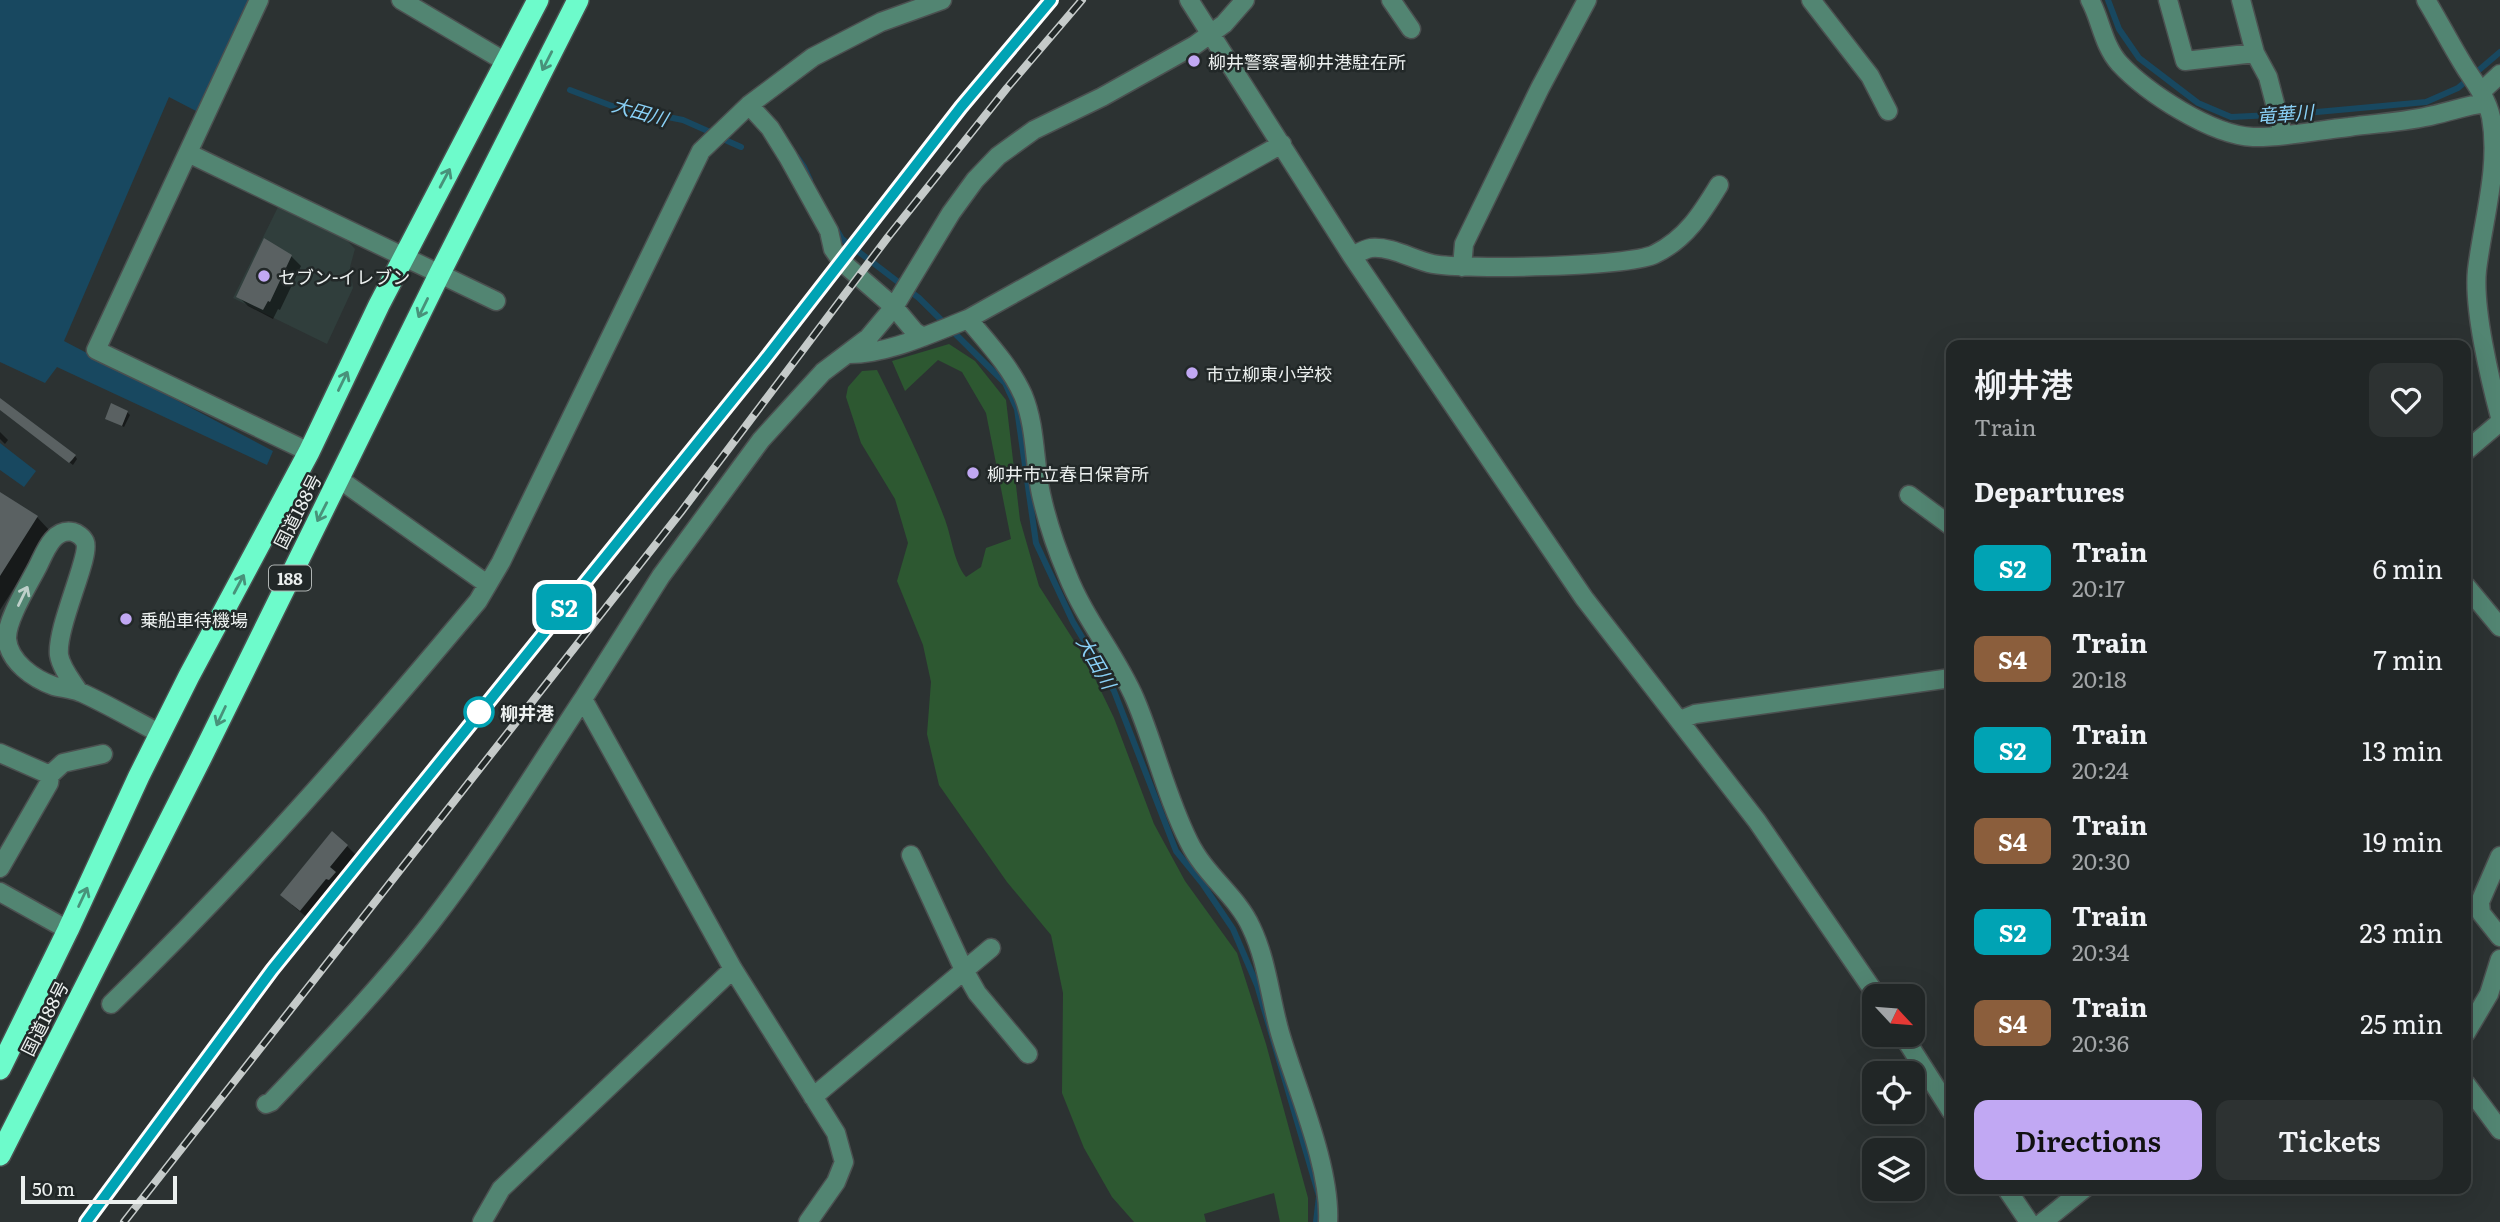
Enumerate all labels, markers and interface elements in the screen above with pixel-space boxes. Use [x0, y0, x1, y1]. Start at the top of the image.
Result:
place label: 柳井警察署柳井港駐在所 [1208, 48, 1406, 75]
one-way arrow [539, 50, 553, 71]
marker: 柳井警察署柳井港駐在所 [1186, 53, 1202, 69]
water label: 大田川 [609, 90, 673, 133]
water label: 竜華川 [2256, 97, 2316, 129]
one-way arrow [439, 168, 453, 189]
place label: セブン-イレブン [278, 263, 410, 290]
marker: セブン-イレブン [256, 268, 272, 284]
one-way arrow [415, 297, 429, 318]
text: 柳井港 [1974, 358, 2073, 407]
place label: 市立柳東小学校 [1206, 360, 1332, 387]
button: heart [2369, 363, 2443, 437]
marker: 市立柳東小学校 [1184, 365, 1200, 381]
one-way arrow [336, 371, 350, 392]
text: Train [1974, 409, 2037, 443]
place label: 柳井市立春日保育所 [987, 460, 1149, 487]
marker: 柳井市立春日保育所 [965, 465, 981, 481]
street label: 国道188号 [267, 469, 327, 553]
text: Departures [1974, 471, 2125, 510]
one-way arrow [315, 501, 329, 522]
text: Train [2072, 531, 2148, 570]
text: 6 min [2373, 548, 2443, 587]
text: S2 [1999, 550, 2026, 585]
road number: 188 [269, 566, 311, 590]
text: 20:17 [2072, 570, 2125, 604]
one-way arrow [232, 574, 246, 594]
line badge: S2 [532, 584, 596, 630]
one-way arrow [17, 586, 30, 607]
text: S2 [550, 589, 578, 624]
place label: 乗船車待機場 [140, 606, 248, 633]
marker: 乗船車待機場 [118, 611, 134, 627]
text: Train [2072, 622, 2148, 661]
water label: 大田川 [1071, 630, 1124, 695]
text: 7 min [2374, 639, 2443, 678]
text: S4 [1998, 641, 2027, 676]
text: 20:18 [2072, 661, 2127, 695]
marker: 柳井港 [464, 697, 494, 727]
place label: 柳井港 [500, 699, 554, 726]
one-way arrow [214, 705, 227, 726]
text: Train [2072, 713, 2148, 752]
text: 13 min [2362, 730, 2443, 769]
text: S2 [1999, 732, 2026, 767]
text: 20:24 [2072, 752, 2129, 786]
text: Train [2072, 804, 2148, 843]
text: 19 min [2363, 821, 2443, 860]
text: S4 [1998, 823, 2027, 858]
text: 20:30 [2072, 843, 2130, 877]
one-way arrow [77, 887, 90, 908]
text: Train [2072, 895, 2148, 934]
text: 23 min [2359, 912, 2443, 951]
text: S2 [1999, 914, 2026, 949]
text: 20:34 [2072, 934, 2129, 968]
street label: 国道188号 [14, 976, 74, 1060]
north arrow [1862, 984, 1925, 1046]
map controls [1862, 984, 1925, 1201]
text: Train [2072, 986, 2148, 1025]
text: 25 min [2360, 1003, 2443, 1042]
text: S4 [1998, 1005, 2027, 1040]
text: 20:36 [2072, 1025, 2129, 1059]
button: locate [1862, 1061, 1925, 1124]
button: Directions [1974, 1100, 2202, 1180]
button: Tickets [2216, 1100, 2443, 1180]
button: layers [1862, 1138, 1925, 1201]
scale bar [21, 1173, 177, 1205]
text: 50 m [32, 1174, 75, 1202]

